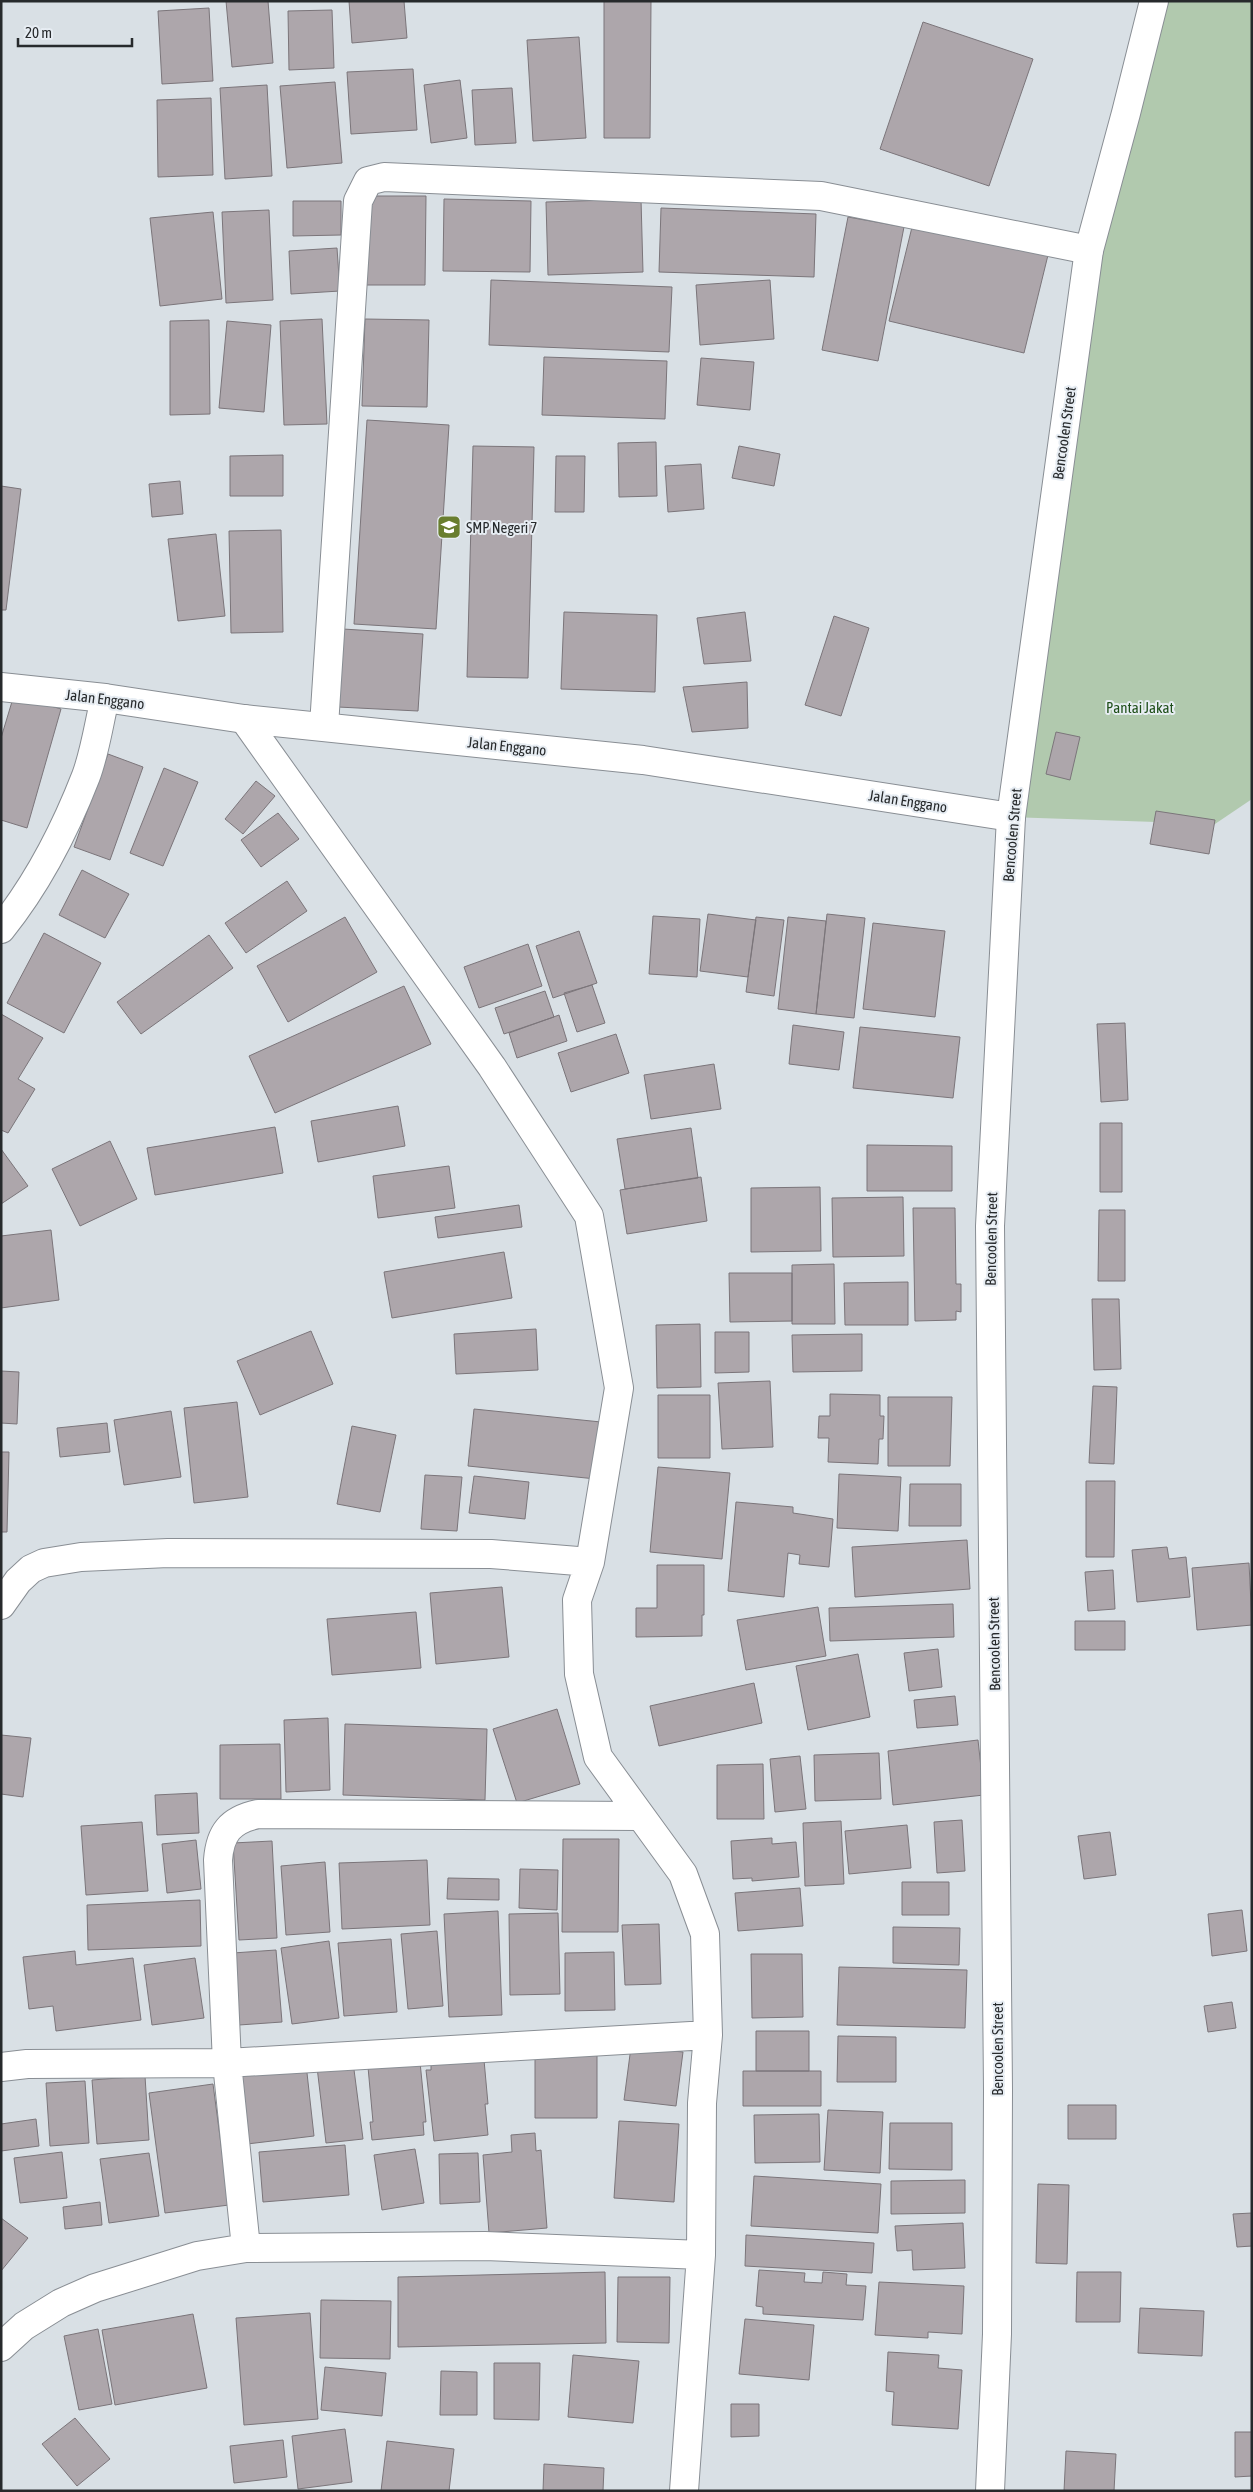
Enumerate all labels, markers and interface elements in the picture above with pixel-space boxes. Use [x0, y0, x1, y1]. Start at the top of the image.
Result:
scale bar [18, 15, 131, 47]
text: 20 m [25, 24, 52, 41]
street label: Bencoolen Street [1049, 385, 1079, 481]
school or university icon: SMP Negeri 7 [436, 514, 462, 540]
place label: SMP Negeri 7 [466, 519, 537, 536]
street label: Jalan Enggano [65, 686, 145, 712]
park label: Pantai Jakat [1106, 699, 1174, 716]
street label: Jalan Enggano [467, 733, 547, 759]
street label: Jalan Enggano [867, 786, 949, 816]
street label: Bencoolen Street [999, 788, 1025, 882]
street label: Bencoolen Street [982, 1192, 1000, 1286]
street label: Bencoolen Street [985, 1597, 1003, 1691]
street label: Bencoolen Street [989, 2002, 1006, 2096]

